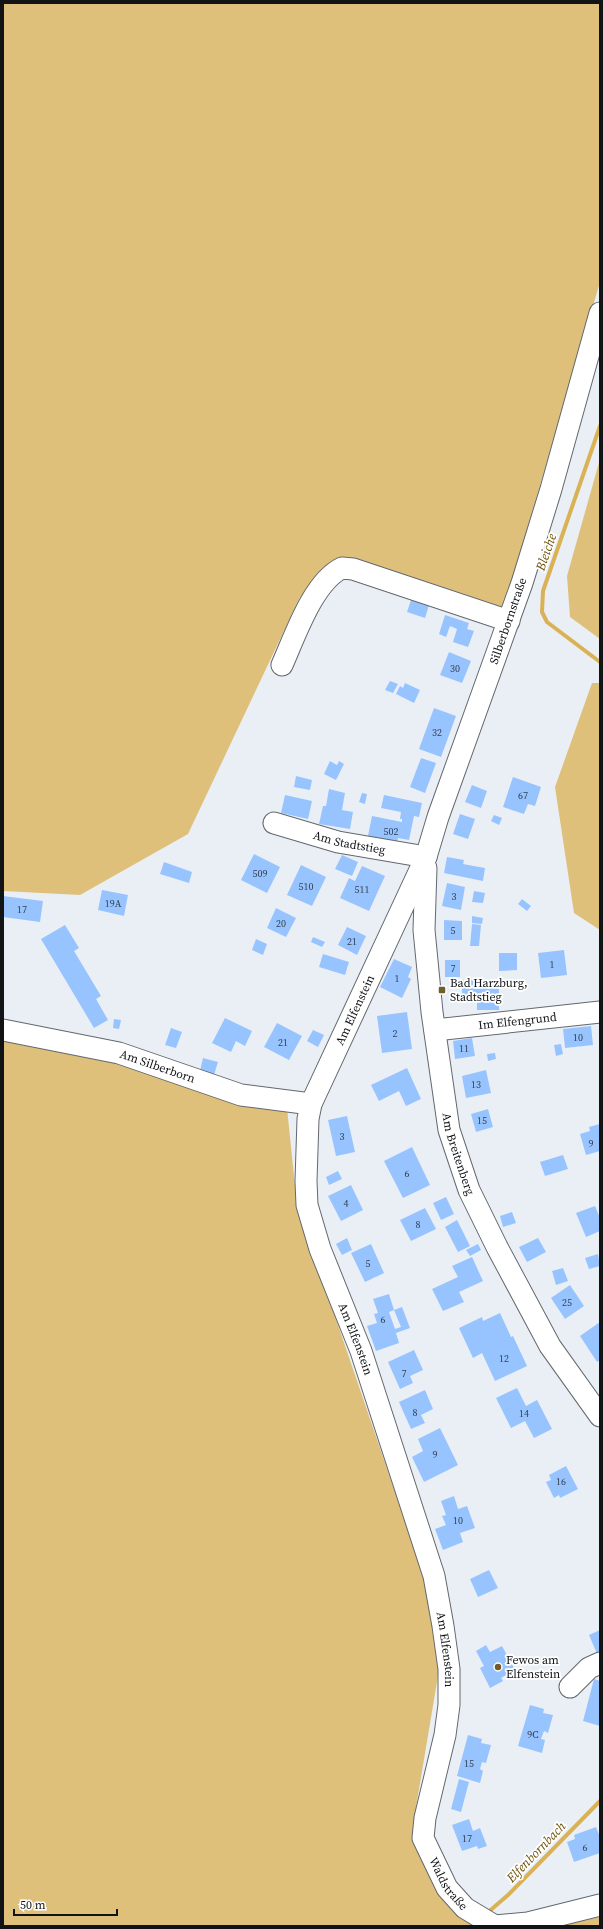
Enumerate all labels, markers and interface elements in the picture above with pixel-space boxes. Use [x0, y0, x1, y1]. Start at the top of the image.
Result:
water label: Bleiche [531, 531, 560, 574]
street label: Silberbornstraße [486, 576, 530, 666]
house number: 30 [450, 662, 460, 675]
house number: 32 [432, 726, 442, 739]
house number: 67 [518, 789, 528, 802]
house number: 502 [384, 825, 399, 838]
street label: Am Stadtstieg [311, 827, 387, 858]
house number: 509 [253, 867, 268, 880]
house number: 510 [299, 880, 314, 893]
house number: 511 [355, 883, 370, 896]
house number: 3 [452, 890, 457, 903]
house number: 19A [105, 897, 122, 910]
house number: 17 [17, 903, 27, 916]
house number: 20 [276, 917, 286, 930]
house number: 5 [451, 924, 456, 937]
house number: 21 [347, 935, 357, 948]
house number: 1 [550, 958, 555, 971]
house number: 7 [451, 962, 456, 975]
street label: Am Elfenstein [332, 972, 378, 1048]
house number: 1 [395, 972, 400, 985]
place label: Bad Harzburg, Stadtstieg [450, 975, 528, 1005]
marker: Bad Harzburg, Stadtstieg [437, 985, 447, 995]
street label: Im Elfengrund [477, 1009, 558, 1033]
house number: 2 [393, 1027, 398, 1040]
house number: 10 [573, 1031, 583, 1044]
house number: 21 [278, 1036, 288, 1049]
house number: 11 [459, 1042, 469, 1055]
street label: Am Silberborn [118, 1046, 197, 1087]
house number: 13 [471, 1078, 481, 1091]
street label: Am Breitenberg [439, 1112, 478, 1198]
house number: 15 [477, 1114, 487, 1127]
house number: 3 [340, 1130, 345, 1143]
house number: 9 [589, 1137, 594, 1150]
house number: 6 [405, 1167, 410, 1180]
house number: 4 [344, 1197, 349, 1210]
house number: 8 [416, 1218, 421, 1231]
house number: 5 [366, 1257, 371, 1270]
house number: 25 [562, 1296, 572, 1309]
street label: Am Elfenstein [335, 1301, 376, 1377]
house number: 6 [381, 1313, 386, 1326]
house number: 12 [499, 1352, 509, 1365]
house number: 7 [402, 1367, 407, 1380]
house number: 8 [413, 1406, 418, 1419]
house number: 14 [519, 1407, 529, 1420]
house number: 9 [433, 1448, 438, 1461]
house number: 16 [556, 1475, 566, 1488]
house number: 10 [453, 1514, 463, 1527]
street label: Am Elfenstein [433, 1610, 457, 1687]
place label: Fewos am Elfenstein [506, 1652, 560, 1682]
marker: Fewos am Elfenstein [493, 1662, 503, 1672]
house number: 9C [527, 1728, 539, 1741]
house number: 15 [464, 1757, 474, 1770]
water label: Elfenbornbach [502, 1818, 569, 1887]
house number: 17 [462, 1832, 472, 1845]
house number: 6 [583, 1841, 588, 1854]
street label: Waldstraße [425, 1854, 471, 1914]
scale bar [14, 1891, 117, 1917]
text: 50 m [20, 1897, 46, 1913]

